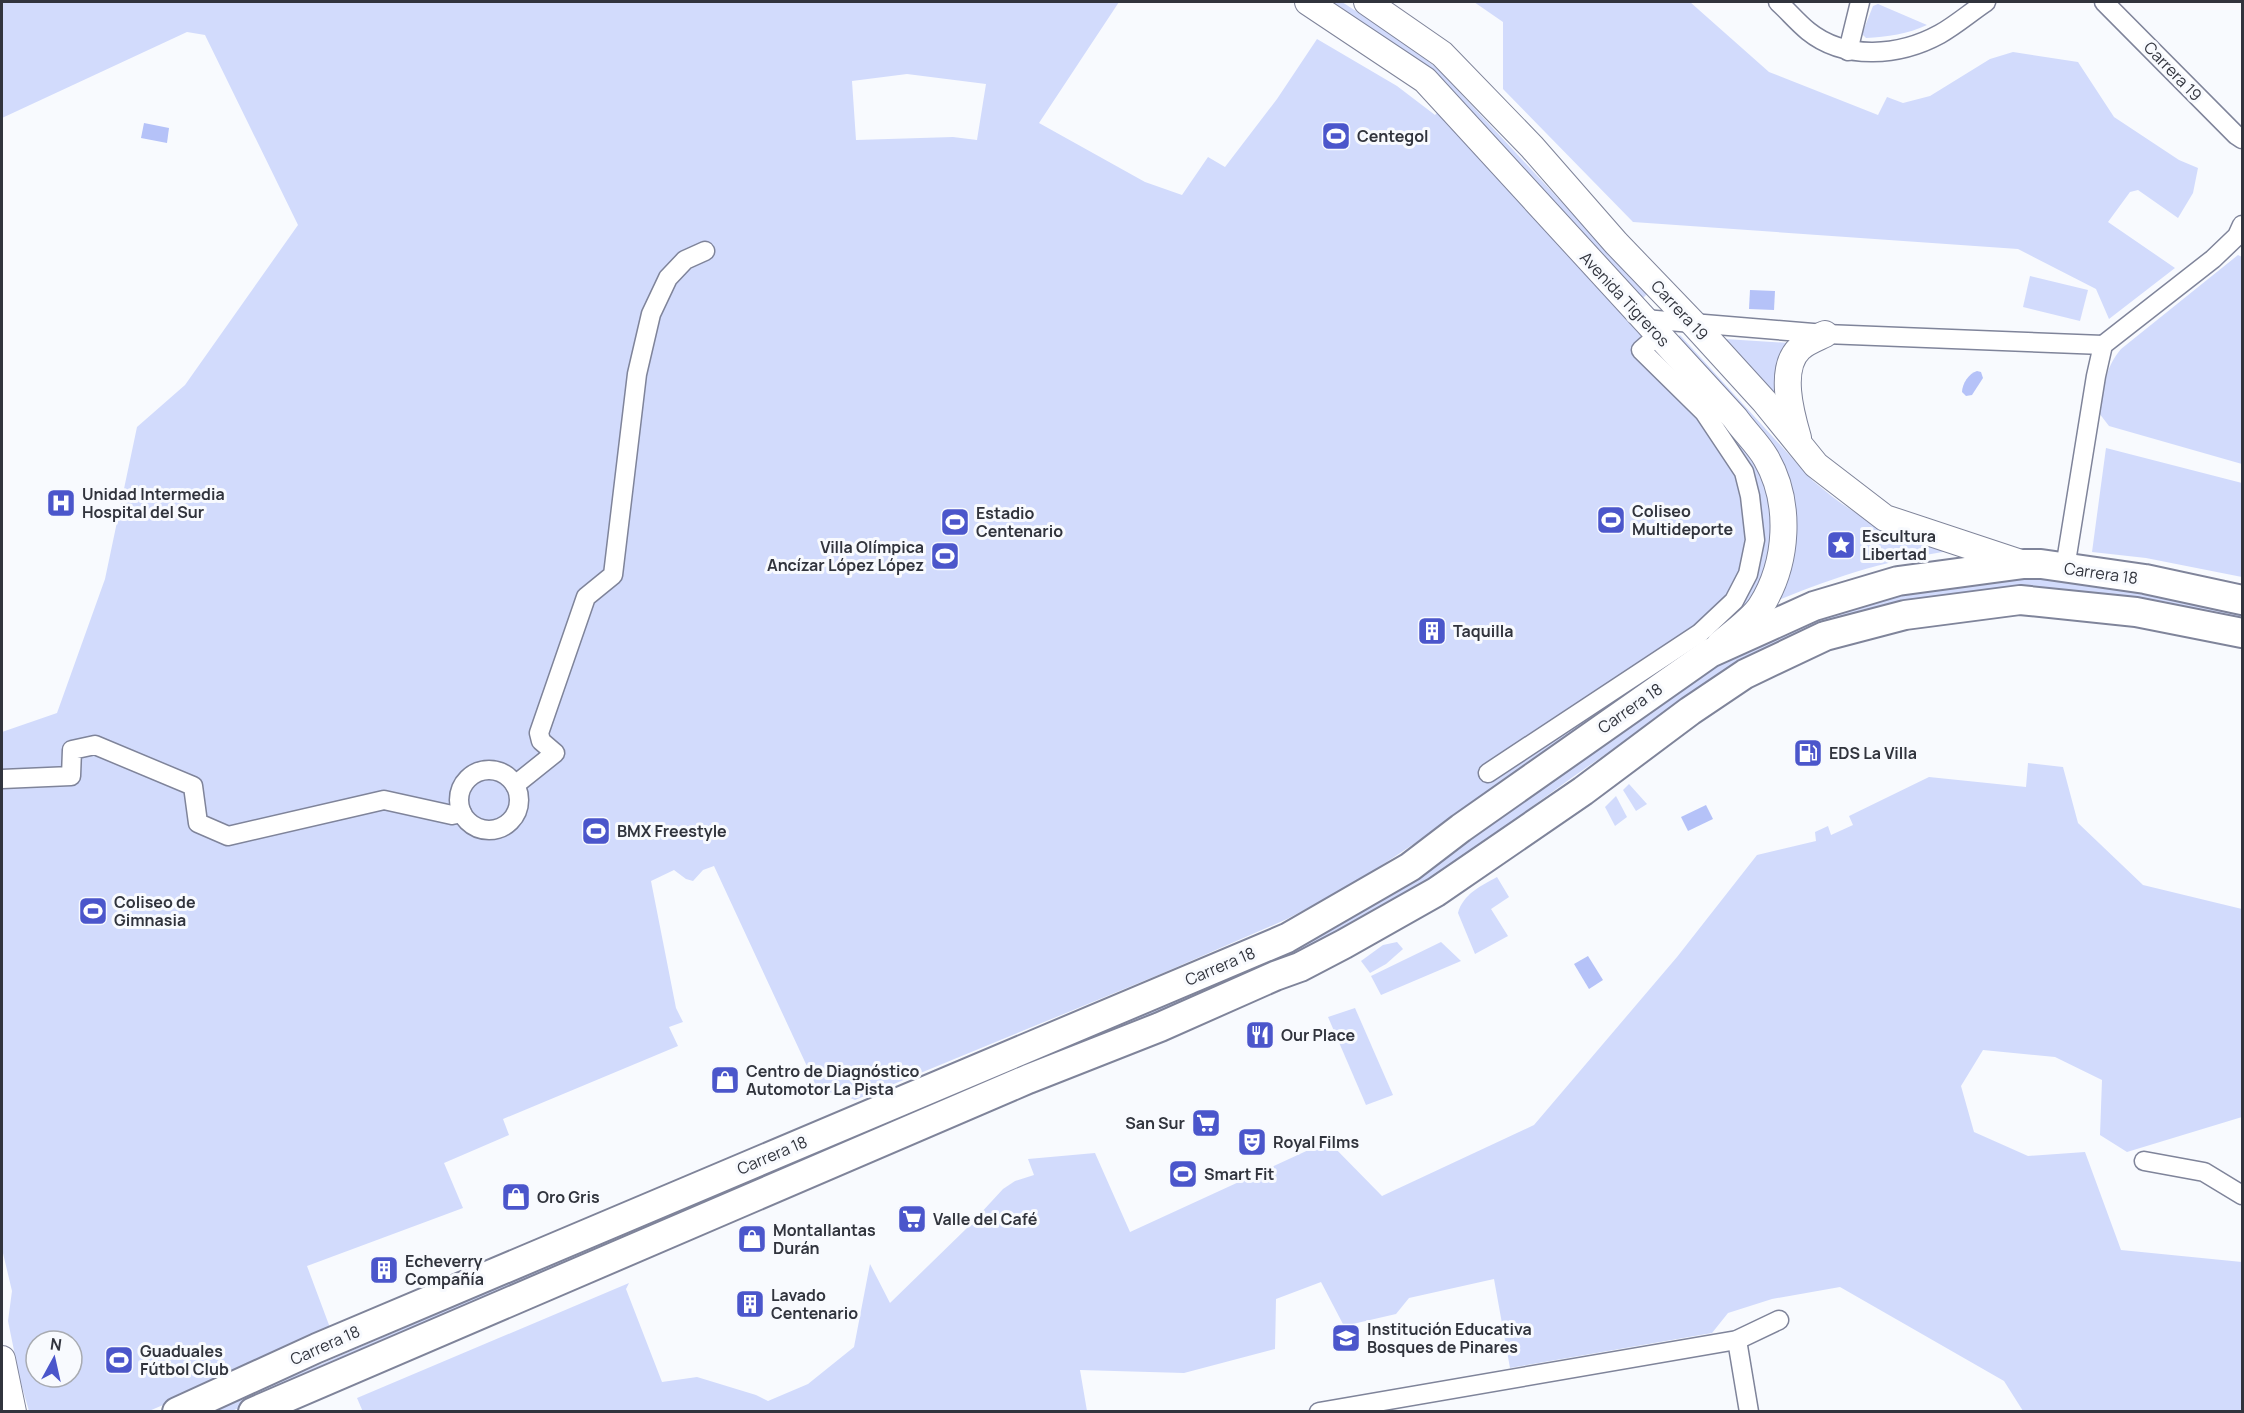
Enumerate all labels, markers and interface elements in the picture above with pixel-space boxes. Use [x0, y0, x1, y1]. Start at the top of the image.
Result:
street label: Carrera 19 [2139, 36, 2207, 106]
sports icon: Centegol [1320, 120, 1352, 152]
place label: Centegol [1357, 125, 1429, 147]
street label: Avenida Tigreros [1575, 247, 1675, 351]
street label: Carrera 19 [1646, 275, 1714, 345]
place label: Unidad Intermedia Hospital del Sur [82, 483, 225, 523]
hospital icon: Unidad Intermedia Hospital del Sur [45, 487, 77, 519]
place label: Coliseo Multideporte [1632, 500, 1733, 540]
place label: Estadio Centenario [976, 502, 1063, 542]
sports icon: Coliseo Multideporte [1595, 504, 1627, 536]
sports icon: Estadio Centenario [939, 506, 971, 538]
place label: Escultura Libertad [1862, 525, 1936, 565]
place icon: Escultura Libertad [1825, 529, 1857, 561]
place label: Villa Olímpica Ancízar López López [767, 536, 924, 576]
sports icon: Villa Olímpica Ancízar López López [929, 540, 961, 572]
street label: Carrera 18 [2063, 557, 2139, 589]
building icon: Taquilla [1416, 615, 1448, 647]
place label: Taquilla [1453, 620, 1513, 642]
street label: Carrera 18 [1593, 678, 1667, 738]
fuel station icon: EDS La Villa [1792, 737, 1824, 769]
place label: EDS La Villa [1829, 742, 1917, 764]
sports icon: BMX Freestyle [580, 815, 612, 847]
place label: BMX Freestyle [617, 820, 727, 842]
place label: Coliseo de Gimnasia [114, 891, 196, 931]
sports icon: Coliseo de Gimnasia [77, 895, 109, 927]
street label: Carrera 18 [1182, 941, 1258, 991]
restaurant icon: Our Place [1244, 1019, 1276, 1051]
place label: Our Place [1281, 1024, 1355, 1046]
place label: Centro de Diagnóstico Automotor La Pista [746, 1060, 920, 1100]
shop icon: Centro de Diagnóstico Automotor La Pista [709, 1064, 741, 1096]
supermarket icon: San Sur [1190, 1107, 1222, 1139]
place label: San Sur [1125, 1112, 1185, 1134]
theatre icon: Royal Films [1236, 1126, 1268, 1158]
street label: Carrera 18 [734, 1130, 810, 1180]
place label: Royal Films [1273, 1131, 1359, 1153]
sports icon: Smart Fit [1167, 1158, 1199, 1190]
place label: Smart Fit [1204, 1163, 1274, 1185]
shop icon: Oro Gris [500, 1181, 532, 1213]
place label: Oro Gris [537, 1186, 600, 1208]
supermarket icon: Valle del Café [896, 1203, 928, 1235]
place label: Valle del Café [933, 1208, 1038, 1230]
place label: Montallantas Durán [773, 1219, 876, 1259]
shop icon: Montallantas Durán [736, 1223, 768, 1255]
place label: Echeverry Compañía [405, 1250, 484, 1290]
building icon: Echeverry Compañía [368, 1254, 400, 1286]
place label: Lavado Centenario [771, 1284, 858, 1324]
building icon: Lavado Centenario [734, 1288, 766, 1320]
place label: Institución Educativa Bosques de Pinares [1367, 1318, 1532, 1358]
street label: Carrera 18 [287, 1320, 363, 1370]
school or university icon: Institución Educativa Bosques de Pinares [1330, 1322, 1362, 1354]
north arrow [24, 1329, 84, 1389]
text: N [49, 1332, 63, 1356]
place label: Guaduales Fútbol Club [140, 1340, 229, 1380]
sports icon: Guaduales Fútbol Club [103, 1344, 135, 1376]

